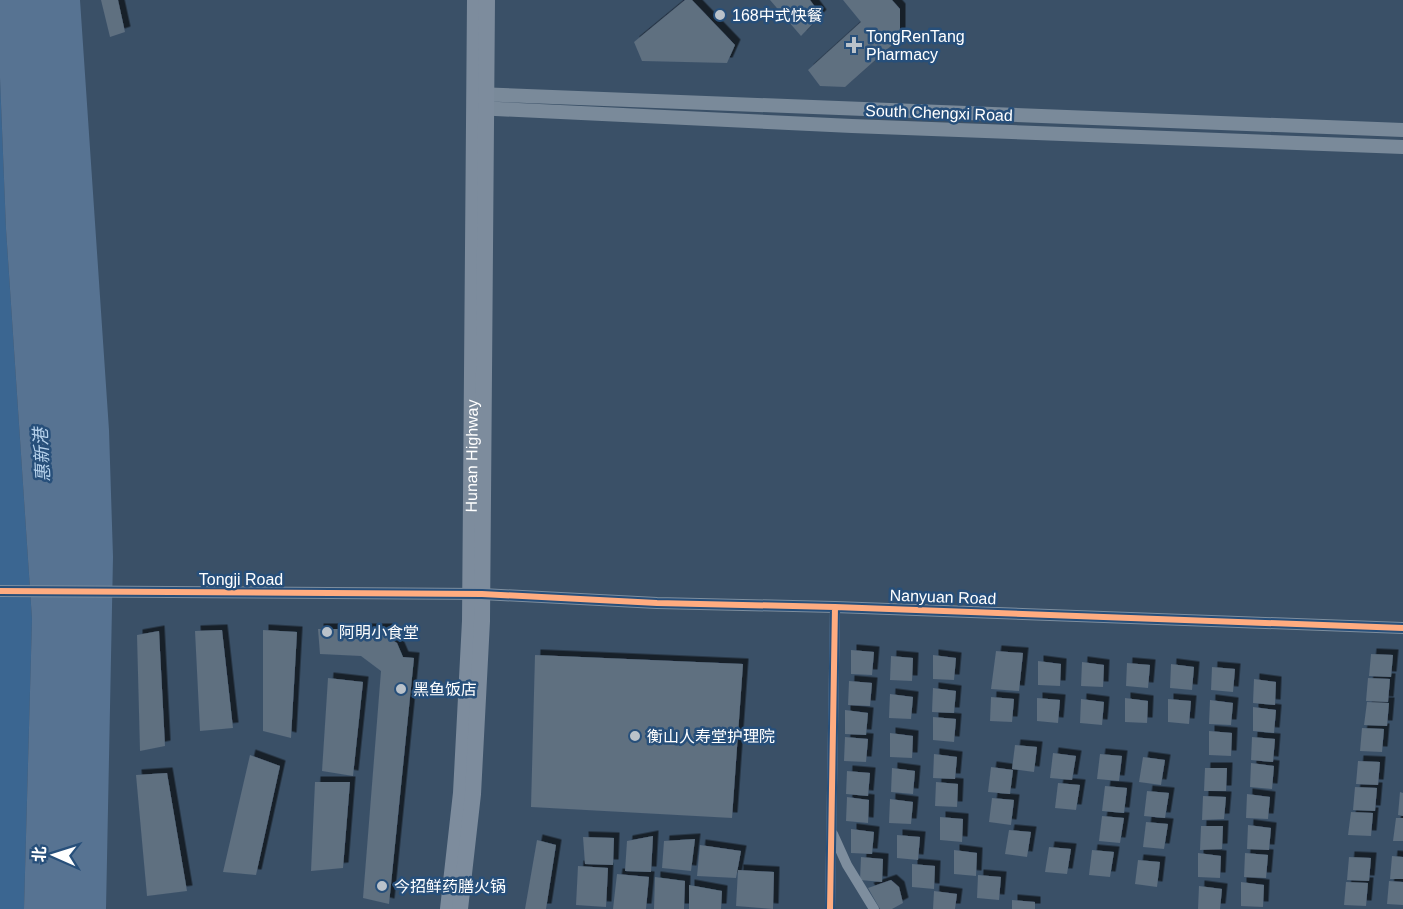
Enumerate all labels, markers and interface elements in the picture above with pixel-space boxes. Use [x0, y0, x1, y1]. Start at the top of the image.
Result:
place label: 168中式快餐 [732, 7, 823, 24]
marker: 168中式快餐 [713, 8, 727, 22]
place label: TongRenTang Pharmacy [866, 28, 965, 63]
marker: TongRenTang Pharmacy [847, 38, 861, 52]
street label: South Chengxi Road [865, 102, 1013, 124]
street label: Hunan Highway [462, 399, 480, 513]
water label: 惠新港 [30, 425, 53, 482]
street label: Tongji Road [199, 571, 283, 588]
street label: Nanyuan Road [889, 587, 997, 607]
place label: 阿明小食堂 [339, 624, 419, 641]
marker: 阿明小食堂 [320, 625, 334, 639]
place label: 黑鱼饭店 [413, 681, 477, 698]
marker: 黑鱼饭店 [394, 682, 408, 696]
place label: 衡山人寿堂护理院 [647, 728, 775, 745]
marker: 衡山人寿堂护理院 [628, 729, 642, 743]
north arrow [24, 825, 84, 885]
text: 北 [31, 846, 48, 863]
place label: 今招鲜药膳火锅 [394, 878, 506, 895]
marker: 今招鲜药膳火锅 [375, 879, 389, 893]

